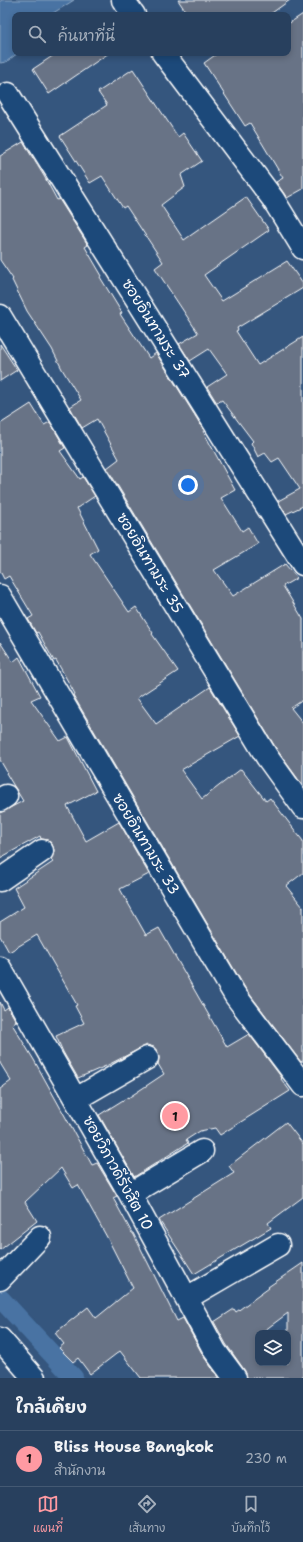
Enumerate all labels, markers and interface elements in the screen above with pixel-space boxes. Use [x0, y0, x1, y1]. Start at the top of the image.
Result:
search box [12, 12, 291, 56]
icon: search [26, 23, 48, 45]
text: ค้นหาที่นี่ [58, 26, 115, 46]
street label: ซอยอินทามระ 37 [117, 275, 195, 383]
your location [178, 475, 198, 495]
street label: ซอยอินทามระ 35 [112, 509, 188, 617]
street label: ซอยอินทามระ 33 [108, 790, 184, 898]
pin: 1 [162, 1101, 188, 1131]
street label: ซอยวิภาวดีรังสิต 10 [78, 1112, 158, 1234]
map controls [255, 1330, 291, 1366]
button: layers [255, 1330, 291, 1366]
text: ใกล้เคียง [16, 1396, 87, 1418]
text: Bliss House Bangkok [54, 1437, 214, 1457]
text: 1 [26, 1450, 32, 1467]
text: 230 m [245, 1450, 287, 1467]
text: สำนักงาน [54, 1462, 105, 1479]
tab: แผนที่ [33, 1493, 63, 1536]
tab: เส้นทาง [129, 1493, 165, 1536]
tab: บันทึกไว้ [231, 1493, 270, 1536]

